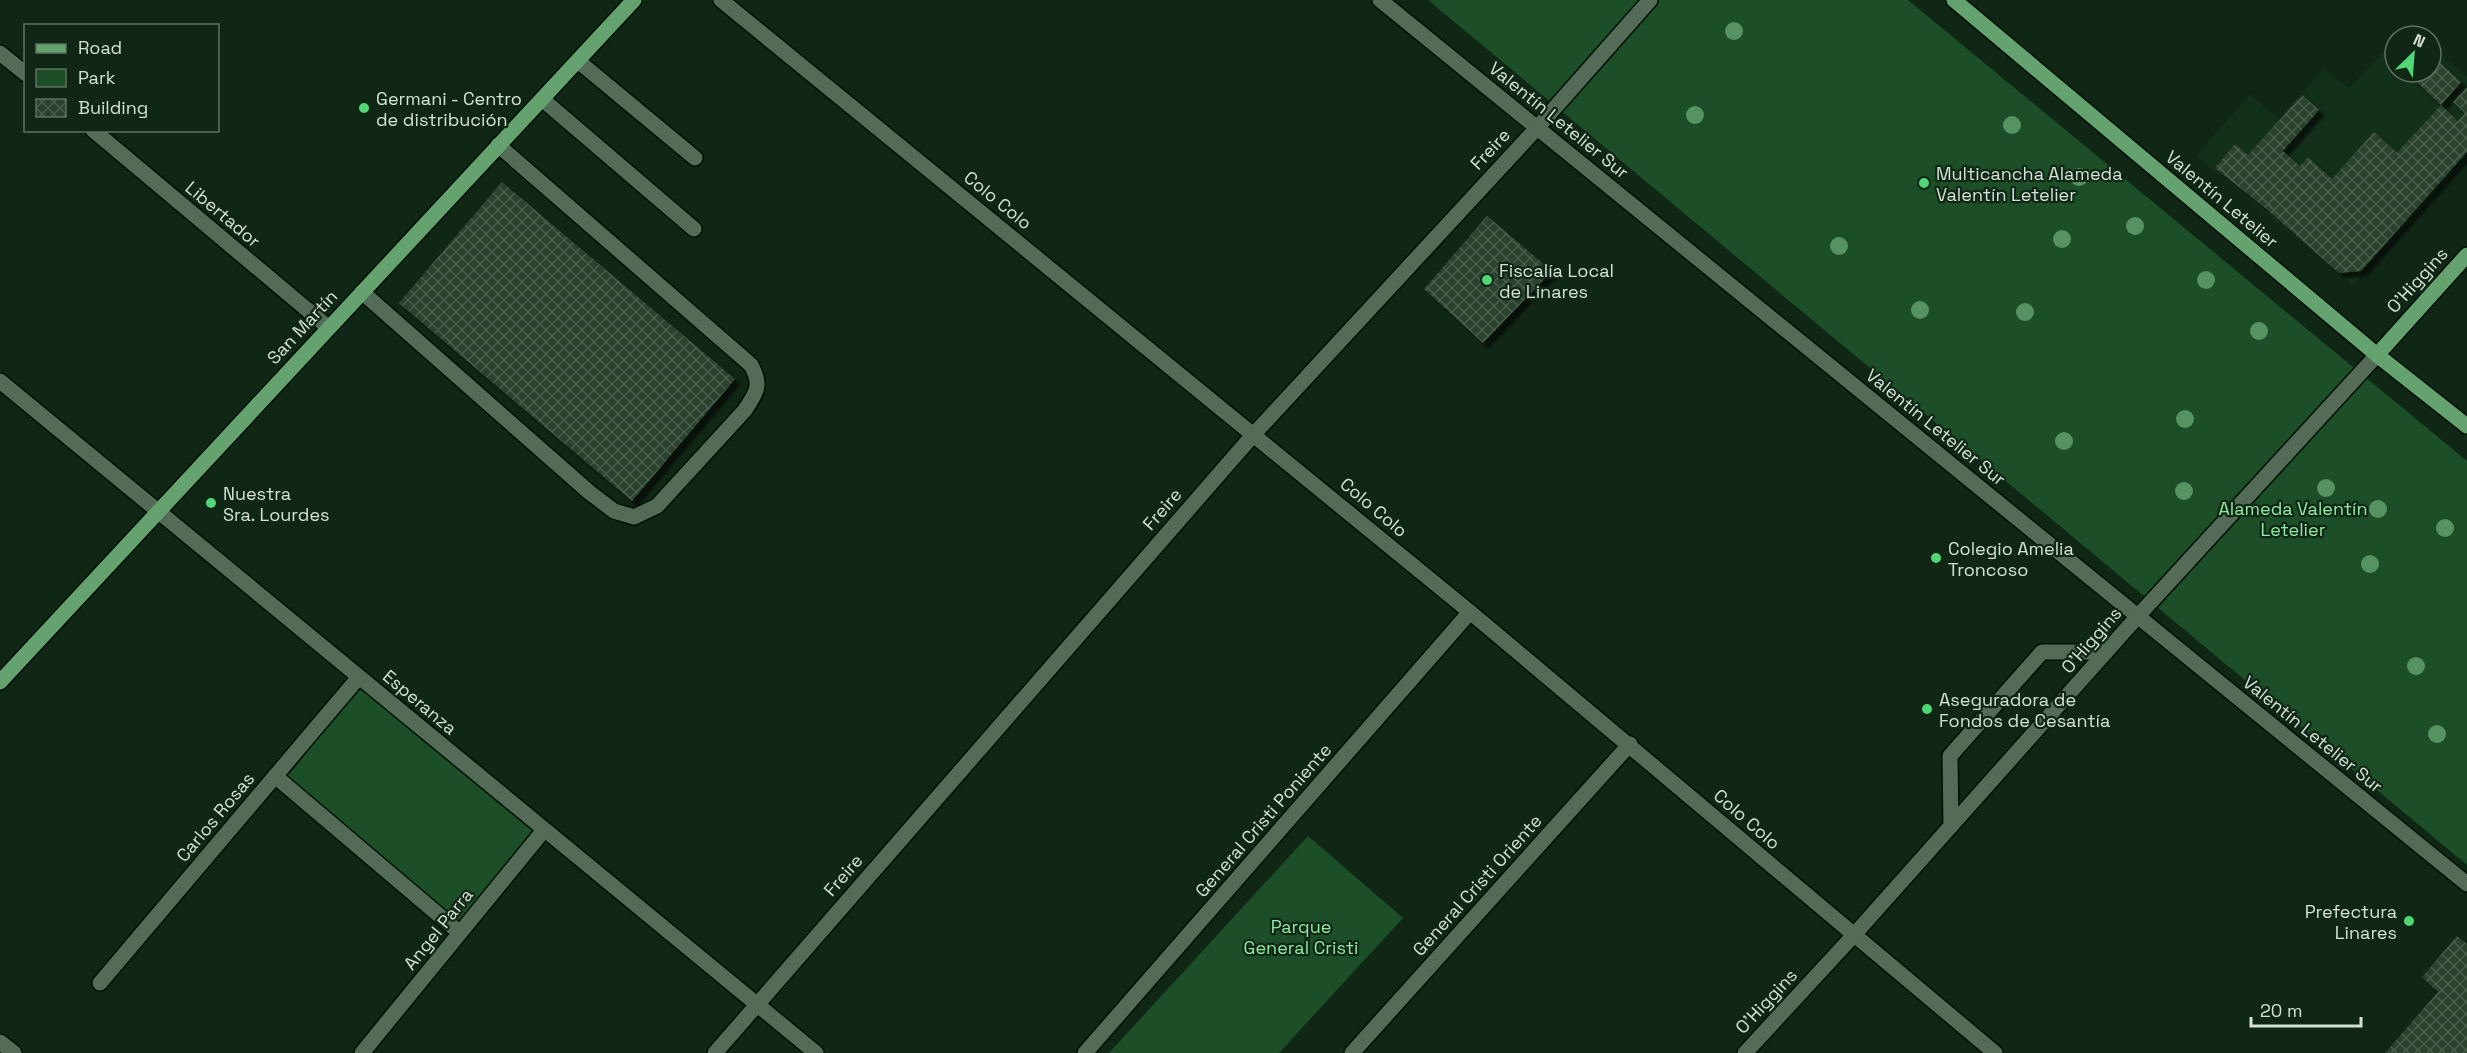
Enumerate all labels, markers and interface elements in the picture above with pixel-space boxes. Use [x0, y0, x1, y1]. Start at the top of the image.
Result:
legend [24, 24, 219, 132]
north arrow [2383, 24, 2443, 84]
text: N [2410, 29, 2428, 53]
text: Road [78, 36, 122, 59]
street label: Valentín Letelier Sur [1484, 56, 1634, 184]
text: Park [78, 66, 116, 89]
place label: Germani - Centro de distribución [376, 87, 522, 131]
text: Building [78, 96, 148, 119]
marker: Germani - Centro de distribución [357, 101, 371, 115]
street label: Freire [1465, 123, 1515, 175]
street label: Valentín Letelier [2161, 145, 2283, 253]
place label: Multicancha Alameda Valentín Letelier [1936, 162, 2123, 206]
street label: Colo Colo [959, 166, 1037, 234]
street label: Libertador [181, 176, 265, 252]
marker: Multicancha Alameda Valentín Letelier [1917, 176, 1931, 190]
street label: O'Higgins [2381, 242, 2453, 318]
place label: Fiscalía Local de Linares [1499, 259, 1614, 303]
marker: Fiscalía Local de Linares [1480, 273, 1494, 287]
street label: San Martín [262, 285, 342, 369]
street label: Valentín Letelier Sur [1861, 363, 2011, 491]
street label: Colo Colo [1336, 472, 1412, 542]
place label: Nuestra Sra. Lourdes [223, 482, 330, 526]
street label: Freire [1137, 483, 1187, 535]
marker: Nuestra Sra. Lourdes [204, 496, 218, 510]
park label: Alameda Valentín Letelier [2219, 497, 2367, 541]
place label: Colegio Amelia Troncoso [1948, 537, 2074, 581]
marker: Colegio Amelia Troncoso [1929, 551, 1943, 565]
street label: O'Higgins [2056, 602, 2126, 678]
street label: Esperanza [378, 664, 462, 740]
street label: Valentín Letelier Sur [2238, 670, 2388, 798]
place label: Aseguradora de Fondos de Cesantía [1939, 688, 2110, 732]
marker: Aseguradora de Fondos de Cesantía [1920, 702, 1934, 716]
street label: General Cristi Poniente [1190, 738, 1336, 902]
street label: Carlos Rosas [171, 767, 259, 867]
street label: Colo Colo [1709, 784, 1785, 854]
street label: General Cristi Oriente [1407, 809, 1547, 961]
street label: Freire [818, 849, 868, 901]
street label: Angel Parra [398, 884, 478, 974]
place label: Prefectura Linares [2305, 900, 2397, 944]
marker: Prefectura Linares [2402, 914, 2416, 928]
park label: Parque General Cristi [1244, 915, 1358, 959]
street label: O'Higgins [1730, 964, 1802, 1038]
scale bar [2251, 990, 2360, 1028]
text: 20 m [2260, 999, 2303, 1022]

